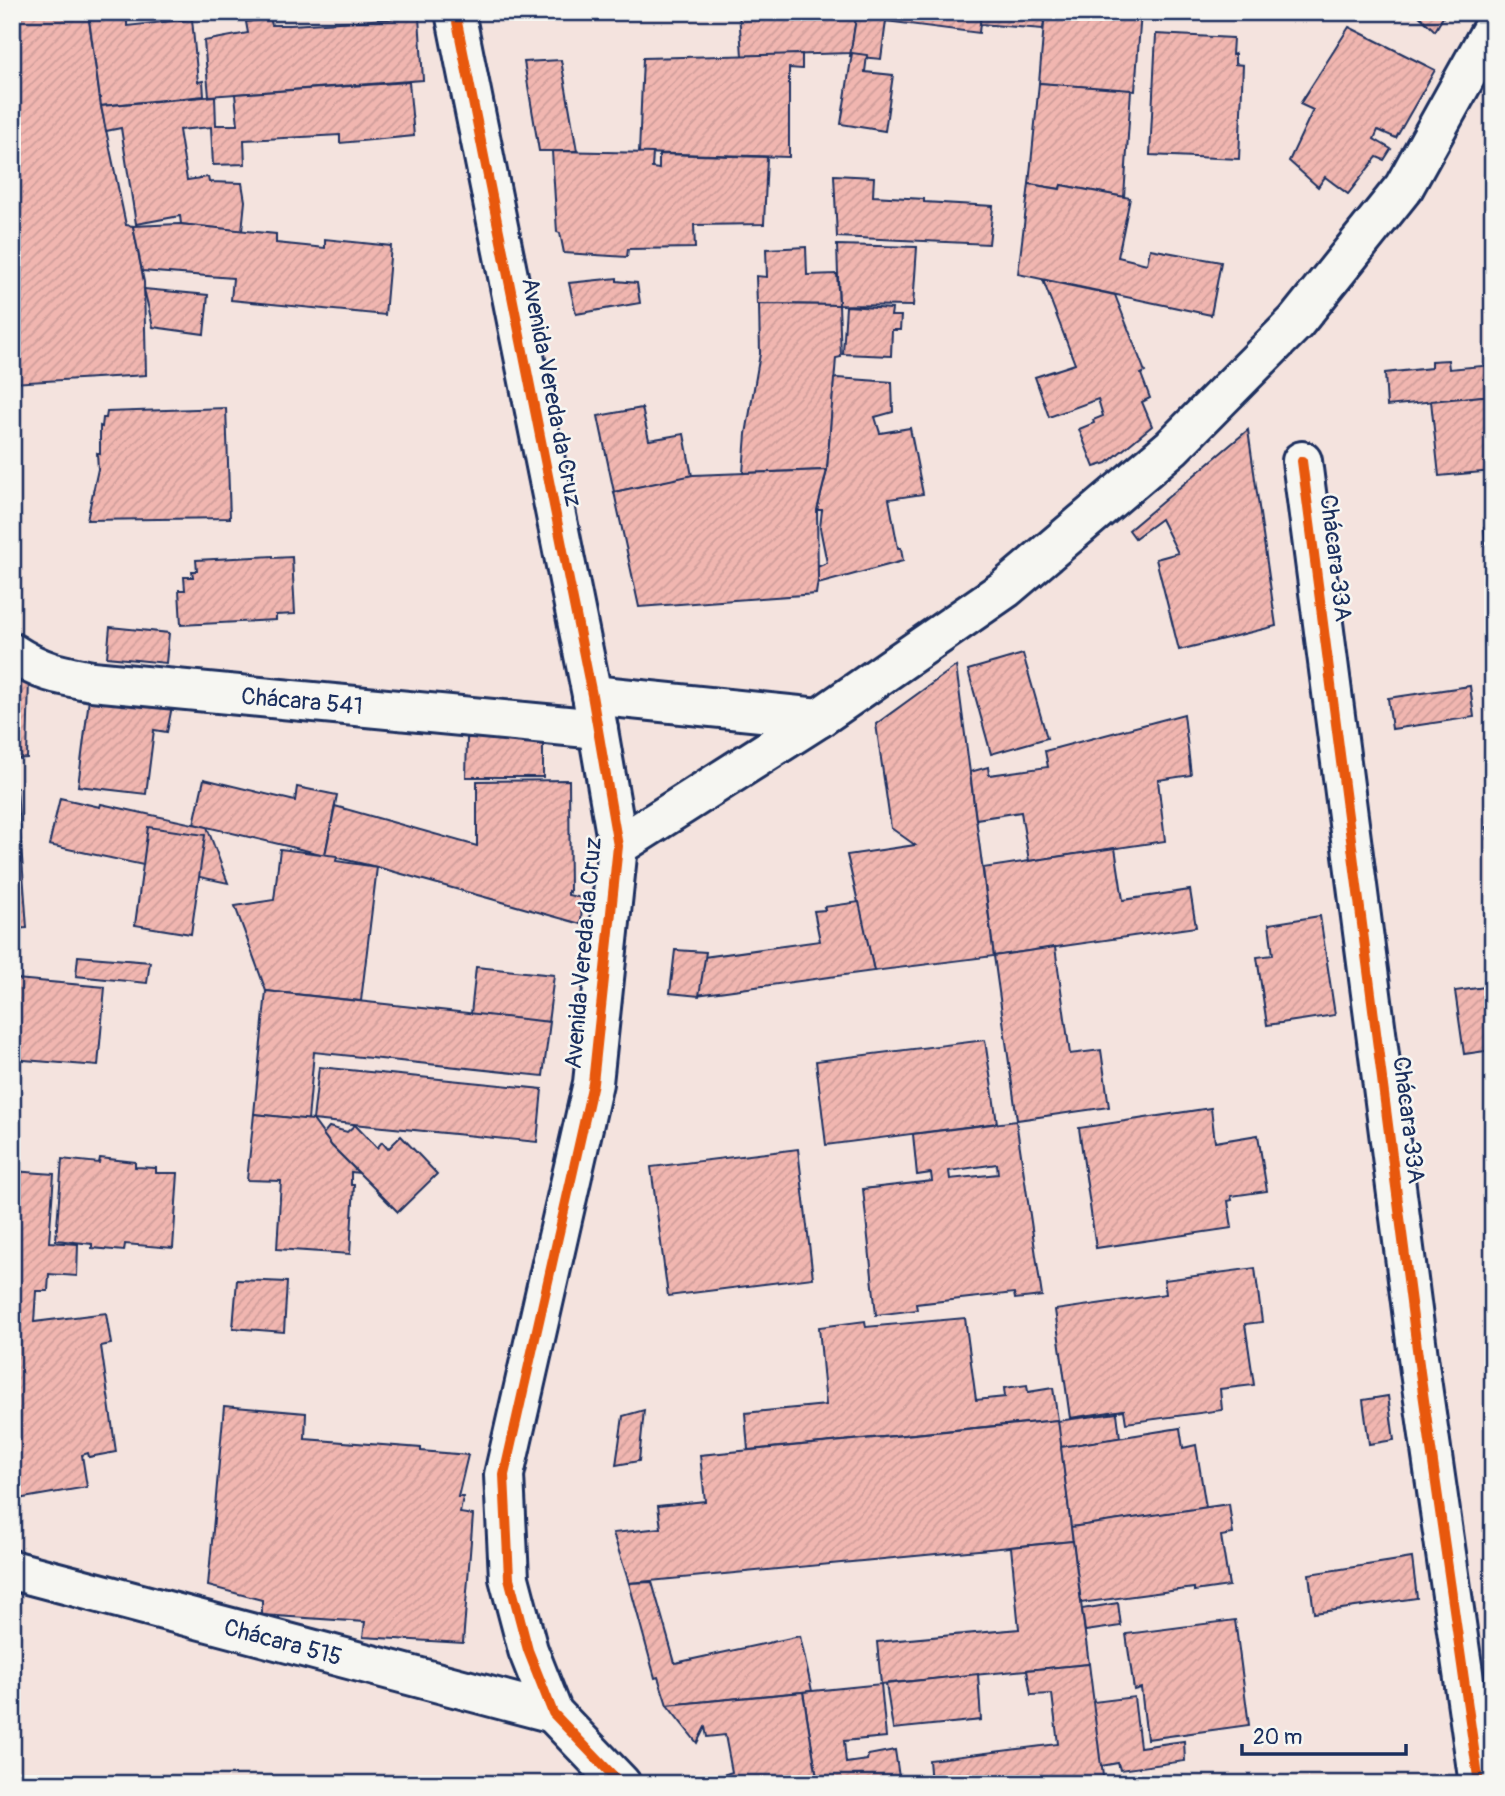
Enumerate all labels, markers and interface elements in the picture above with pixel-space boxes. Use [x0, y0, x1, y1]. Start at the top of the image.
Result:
street label: Avenida Vereda da Cruz [515, 275, 588, 509]
street label: Chácara 33A [1313, 493, 1358, 623]
street label: Chácara 541 [240, 682, 364, 721]
street label: Avenida Vereda da Cruz [559, 836, 608, 1070]
street label: Chácara 33A [1386, 1055, 1431, 1185]
street label: Chácara 515 [221, 1613, 345, 1672]
scale bar [1242, 1712, 1407, 1756]
text: 20 m [1253, 1724, 1302, 1751]

